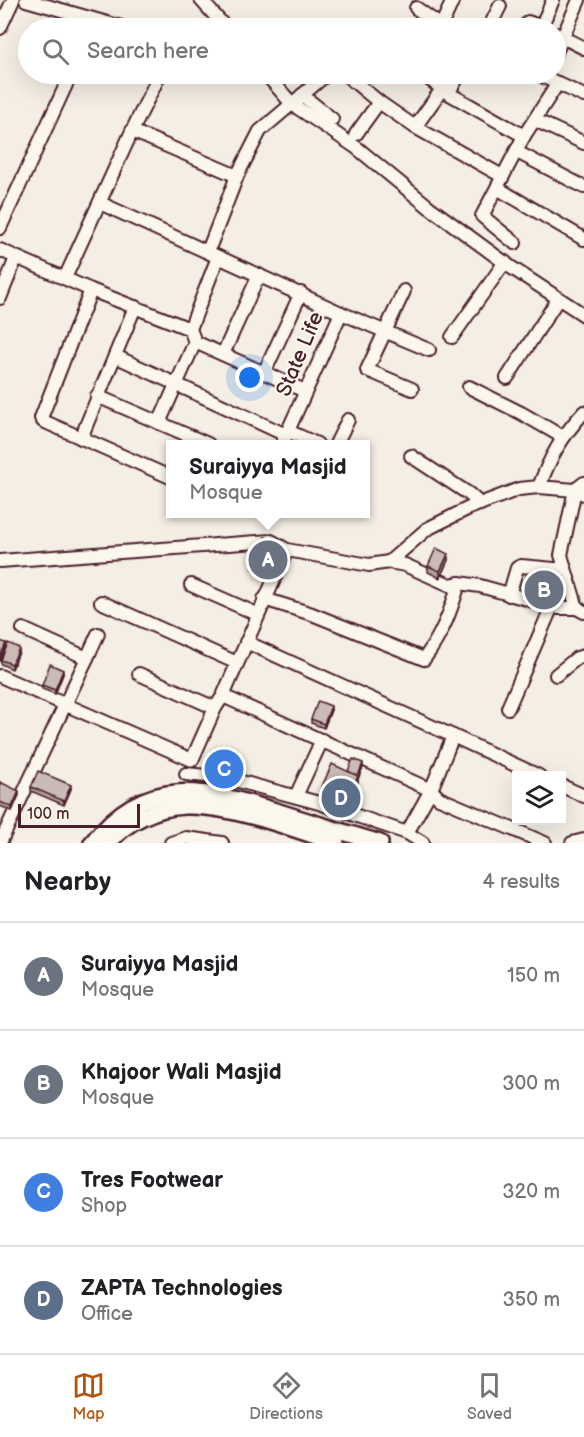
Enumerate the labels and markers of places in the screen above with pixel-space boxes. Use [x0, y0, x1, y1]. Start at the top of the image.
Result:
pin: A [248, 538, 288, 582]
pin: B [524, 568, 564, 612]
pin: C [204, 746, 244, 792]
pin: D [322, 776, 360, 820]

